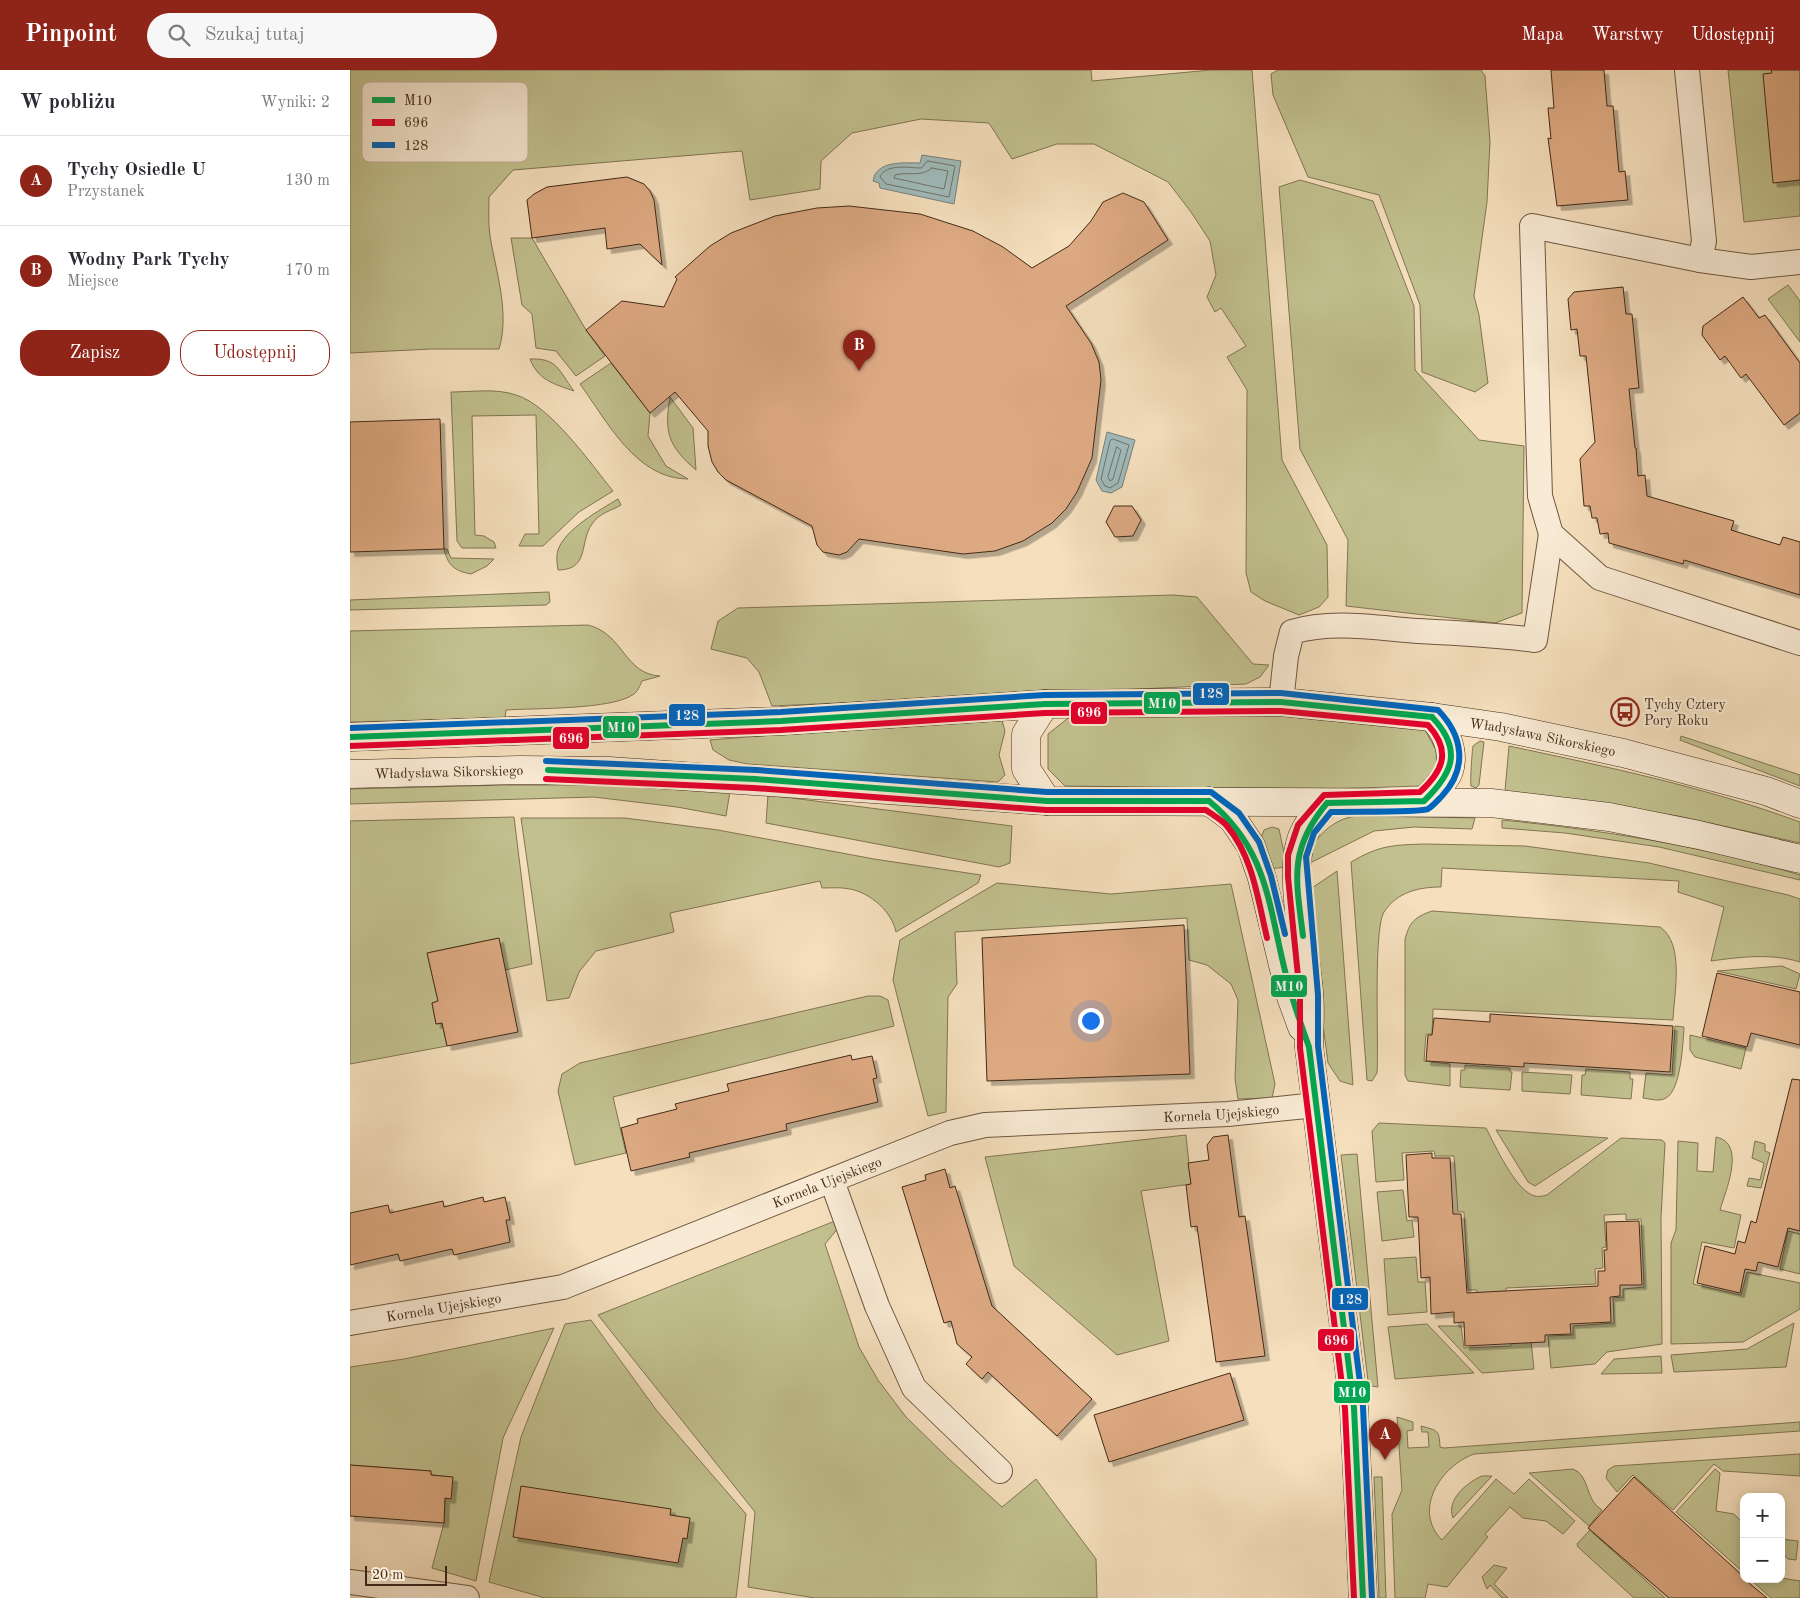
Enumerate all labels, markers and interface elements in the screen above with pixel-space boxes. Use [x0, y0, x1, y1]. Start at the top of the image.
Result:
search box [147, 13, 497, 58]
icon: search [165, 21, 193, 49]
text: Pinpoint [25, 23, 117, 47]
text: Szukaj tutaj [205, 26, 305, 45]
text: Mapa [1522, 26, 1564, 44]
text: Warstwy [1592, 26, 1663, 44]
text: Udostępnij [1691, 26, 1775, 44]
legend [362, 82, 528, 162]
text: W pobliżu [20, 92, 115, 113]
text: M10 [404, 94, 432, 108]
text: Wyniki: 2 [261, 95, 330, 111]
text: 696 [404, 116, 428, 130]
text: 128 [404, 139, 428, 153]
text: Tychy Osiedle U [67, 161, 206, 180]
text: A [30, 173, 42, 189]
text: 130 m [285, 173, 330, 189]
text: Przystanek [67, 184, 145, 200]
text: Wodny Park Tychy [67, 251, 230, 270]
text: B [30, 263, 42, 279]
text: 170 m [285, 263, 330, 279]
text: Miejsce [67, 274, 119, 290]
button: Zapisz [20, 330, 170, 376]
button: Udostępnij [180, 330, 330, 376]
pin: B [843, 330, 875, 371]
line badge: 128 [1192, 682, 1230, 706]
text: 128 [1199, 687, 1223, 701]
line badge: M10 [1143, 691, 1181, 715]
text: M10 [1148, 697, 1176, 711]
bus stop icon: Tychy Cztery Pory Roku [1610, 697, 1640, 727]
place label: Tychy Cztery Pory Roku [1644, 698, 1726, 728]
line badge: 696 [1070, 701, 1108, 725]
line badge: 128 [668, 703, 706, 727]
text: 696 [1077, 706, 1101, 720]
text: 128 [675, 709, 699, 723]
line badge: M10 [602, 715, 640, 739]
street label: Władysława Sikorskiego [1468, 717, 1617, 759]
text: M10 [607, 721, 635, 735]
line badge: 696 [552, 726, 590, 750]
text: 696 [559, 732, 583, 746]
street label: Władysława Sikorskiego [374, 764, 524, 781]
line badge: M10 [1270, 974, 1308, 998]
text: M10 [1275, 980, 1303, 994]
your location [1078, 1008, 1104, 1034]
street label: Kornela Ujejskiego [1163, 1103, 1280, 1125]
street label: Kornela Ujejskiego [771, 1155, 884, 1211]
line badge: 128 [1331, 1287, 1369, 1311]
street label: Kornela Ujejskiego [385, 1292, 502, 1325]
text: 128 [1338, 1293, 1362, 1307]
line badge: 696 [1317, 1328, 1355, 1352]
text: 696 [1324, 1334, 1348, 1348]
line badge: M10 [1333, 1380, 1371, 1404]
text: M10 [1338, 1386, 1366, 1400]
pin: A [1369, 1419, 1401, 1460]
map controls [1740, 1493, 1785, 1583]
button: + [1740, 1493, 1785, 1538]
button: − [1740, 1538, 1785, 1583]
scale bar [365, 1563, 448, 1586]
text: 20 m [372, 1568, 403, 1582]

